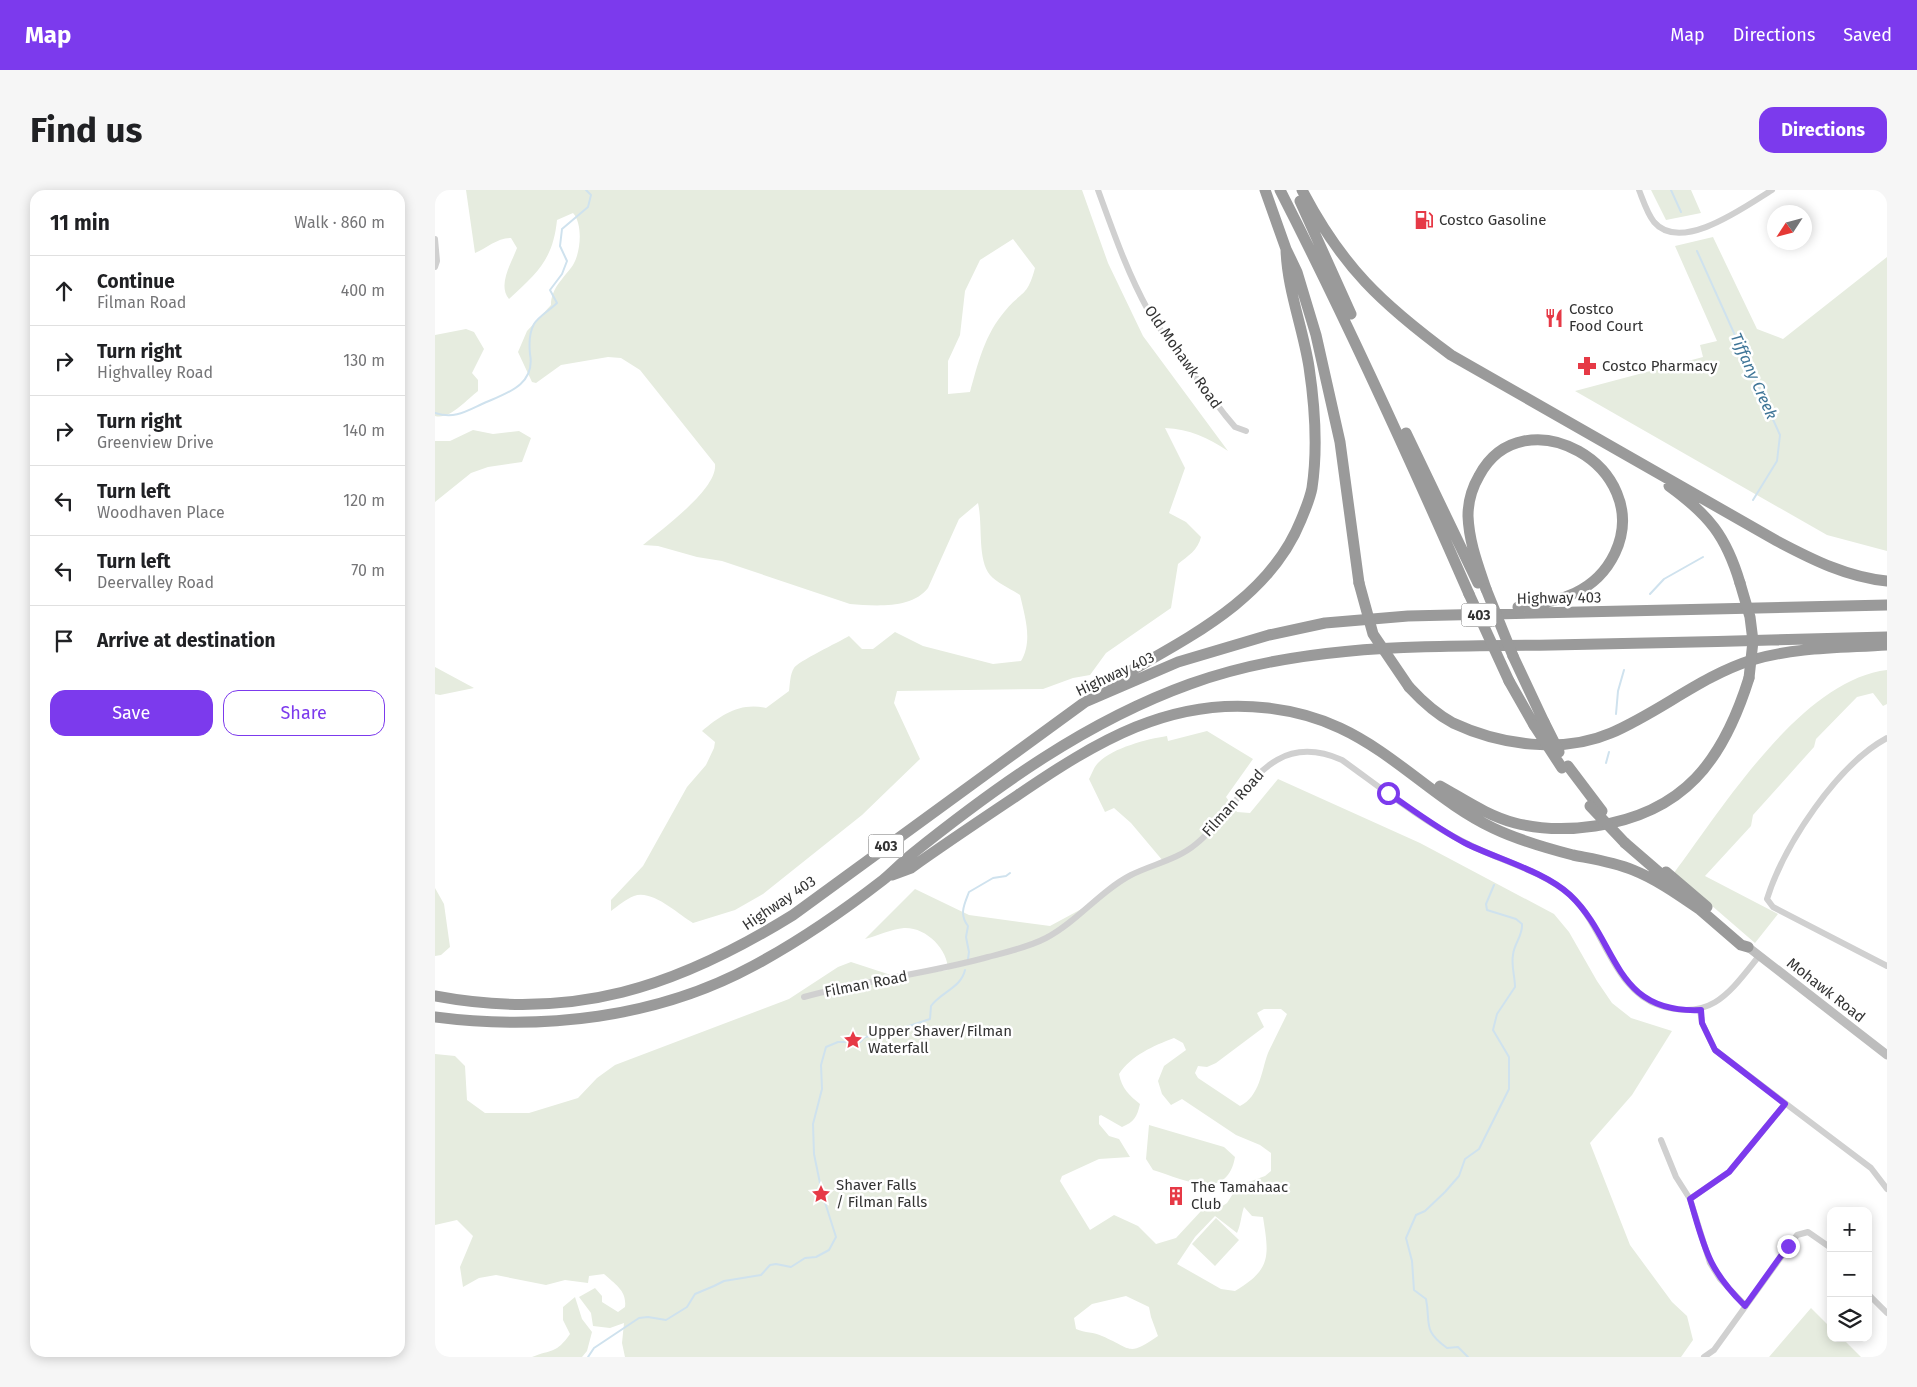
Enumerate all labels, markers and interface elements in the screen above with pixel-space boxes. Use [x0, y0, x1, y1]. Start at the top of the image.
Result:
text: Map [25, 21, 71, 49]
text: Map [1670, 24, 1705, 46]
text: Directions [1733, 24, 1815, 46]
text: Saved [1843, 24, 1892, 46]
button: Directions [1759, 107, 1887, 153]
text: Find us [30, 109, 142, 151]
north arrow [1767, 205, 1812, 250]
fuel station icon: Costco Gasoline [1413, 209, 1435, 231]
text: 11 min [50, 210, 110, 236]
place label: Costco Gasoline [1439, 211, 1547, 229]
text: Walk · 860 m [294, 213, 385, 232]
text: Continue [97, 270, 175, 293]
icon: ahead [50, 277, 78, 305]
text: 400 m [341, 281, 385, 300]
text: Filman Road [97, 293, 186, 312]
place label: Costco Food Court [1569, 300, 1644, 335]
street label: Old Mohawk Road [1141, 302, 1225, 412]
restaurant icon: Costco Food Court [1543, 307, 1565, 329]
water label: Tiffany Creek [1726, 330, 1782, 422]
text: Turn right [97, 340, 182, 363]
icon: right [50, 347, 78, 375]
text: 130 m [343, 351, 385, 370]
pharmacy icon: Costco Pharmacy [1576, 355, 1598, 377]
place label: Costco Pharmacy [1602, 357, 1718, 375]
text: Highvalley Road [97, 363, 213, 382]
text: Turn right [97, 410, 182, 433]
icon: right [50, 417, 78, 445]
text: 140 m [343, 421, 385, 440]
text: Greenview Drive [97, 433, 214, 452]
text: Turn left [97, 480, 171, 503]
icon: left [50, 487, 78, 515]
text: 120 m [343, 491, 385, 510]
text: Woodhaven Place [97, 503, 225, 522]
text: Turn left [97, 550, 171, 573]
icon: left [50, 557, 78, 585]
text: 70 m [351, 561, 385, 580]
text: Deervalley Road [97, 573, 214, 592]
street label: Highway 403 [1517, 588, 1601, 608]
road number: 403 [1461, 604, 1497, 626]
icon: arrive [50, 627, 78, 655]
text: Arrive at destination [97, 629, 276, 652]
street label: Highway 403 [1073, 648, 1157, 700]
button: Save [50, 690, 213, 736]
button: Share [223, 690, 385, 736]
street label: Filman Road [1198, 766, 1268, 840]
route start [1377, 782, 1400, 805]
road number: 403 [869, 834, 903, 858]
street label: Highway 403 [739, 872, 819, 934]
street label: Mohawk Road [1783, 954, 1869, 1026]
street label: Filman Road [823, 967, 909, 1001]
place label: Upper Shaver/Filman Waterfall [868, 1022, 1012, 1057]
place icon: Upper Shaver/Filman Waterfall [842, 1029, 864, 1051]
place label: Shaver Falls / Filman Falls [836, 1176, 927, 1211]
place label: The Tamahaac Club [1191, 1178, 1288, 1213]
place icon: Shaver Falls / Filman Falls [810, 1183, 832, 1205]
building icon: The Tamahaac Club [1165, 1185, 1187, 1207]
map controls [1827, 1207, 1872, 1342]
button: + [1827, 1207, 1872, 1252]
route end [1777, 1235, 1800, 1258]
button: − [1827, 1252, 1872, 1297]
button: layers [1827, 1297, 1872, 1342]

